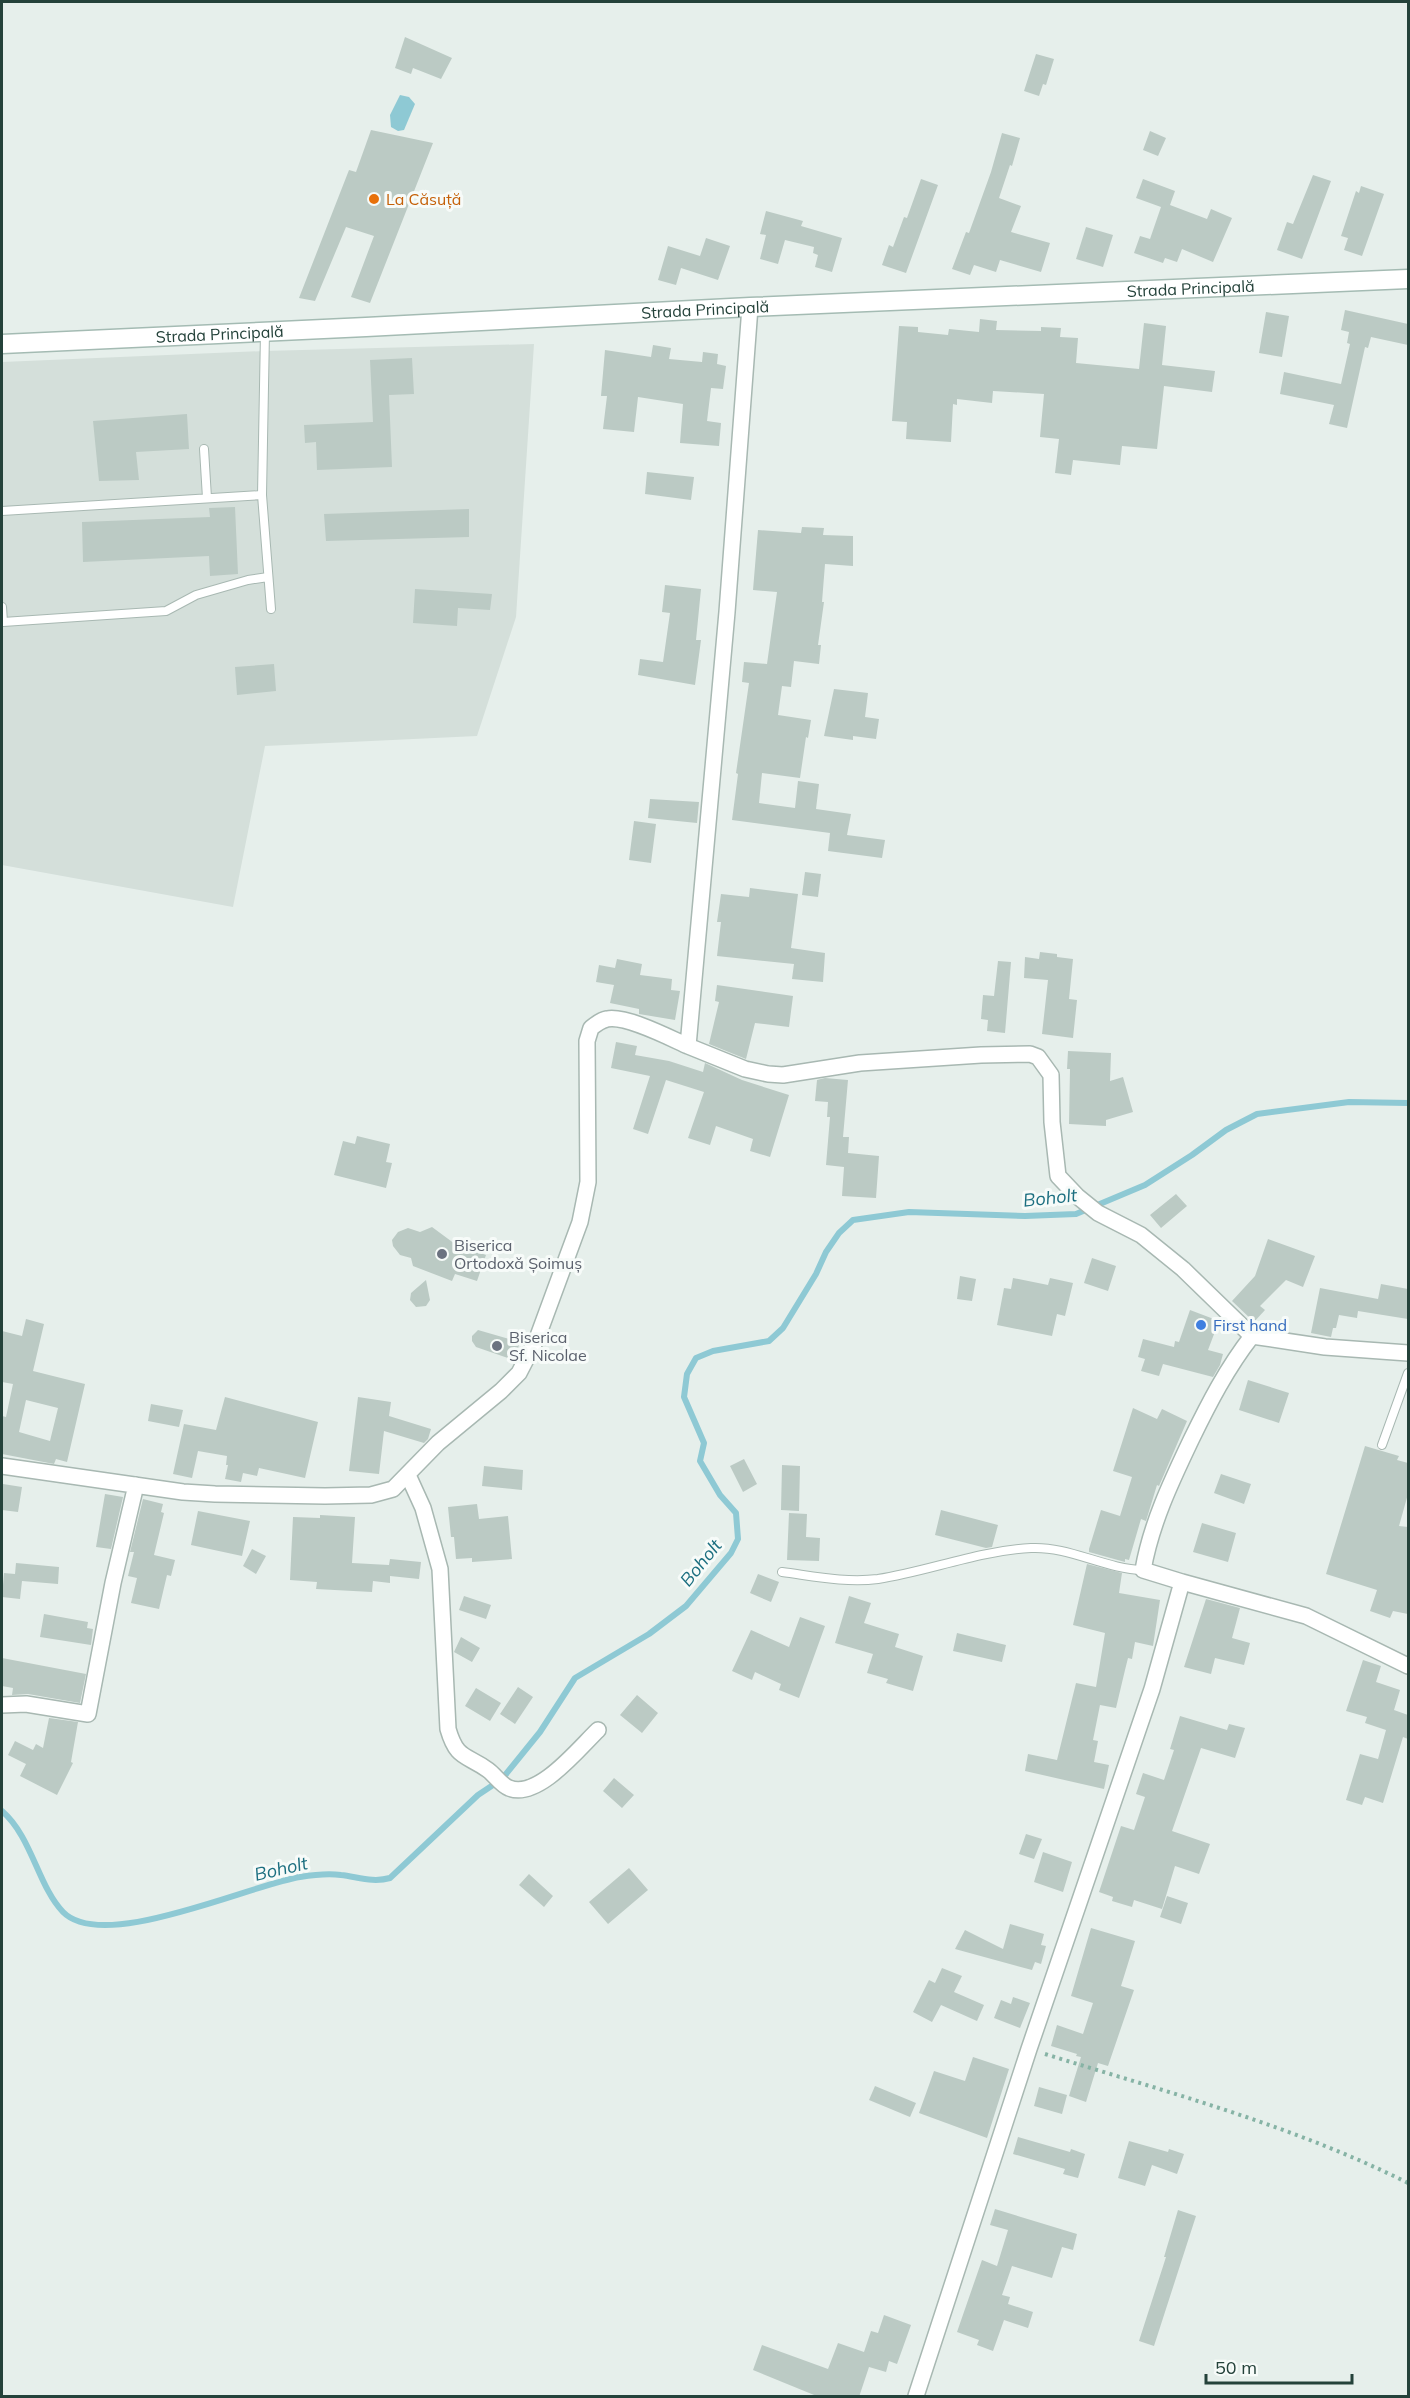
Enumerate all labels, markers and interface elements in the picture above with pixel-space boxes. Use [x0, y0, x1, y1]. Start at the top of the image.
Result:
place label: La Căsuță [386, 189, 461, 209]
marker: La Căsuță [367, 192, 381, 206]
street label: Strada Principală [1126, 276, 1255, 301]
street label: Strada Principală [641, 296, 769, 323]
street label: Strada Principală [155, 321, 284, 347]
water label: Boholt [1022, 1183, 1079, 1212]
place label: Biserica Ortodoxă Șoimuș [454, 1235, 582, 1273]
marker: Biserica Ortodoxă Șoimuș [435, 1247, 449, 1261]
place label: First hand [1213, 1315, 1287, 1335]
marker: First hand [1194, 1318, 1208, 1332]
place label: Biserica Sf. Nicolae [509, 1327, 587, 1365]
marker: Biserica Sf. Nicolae [490, 1339, 504, 1353]
water label: Boholt [675, 1534, 727, 1591]
water label: Boholt [252, 1851, 310, 1886]
scale bar [1206, 2347, 1352, 2385]
text: 50 m [1215, 2356, 1257, 2379]

